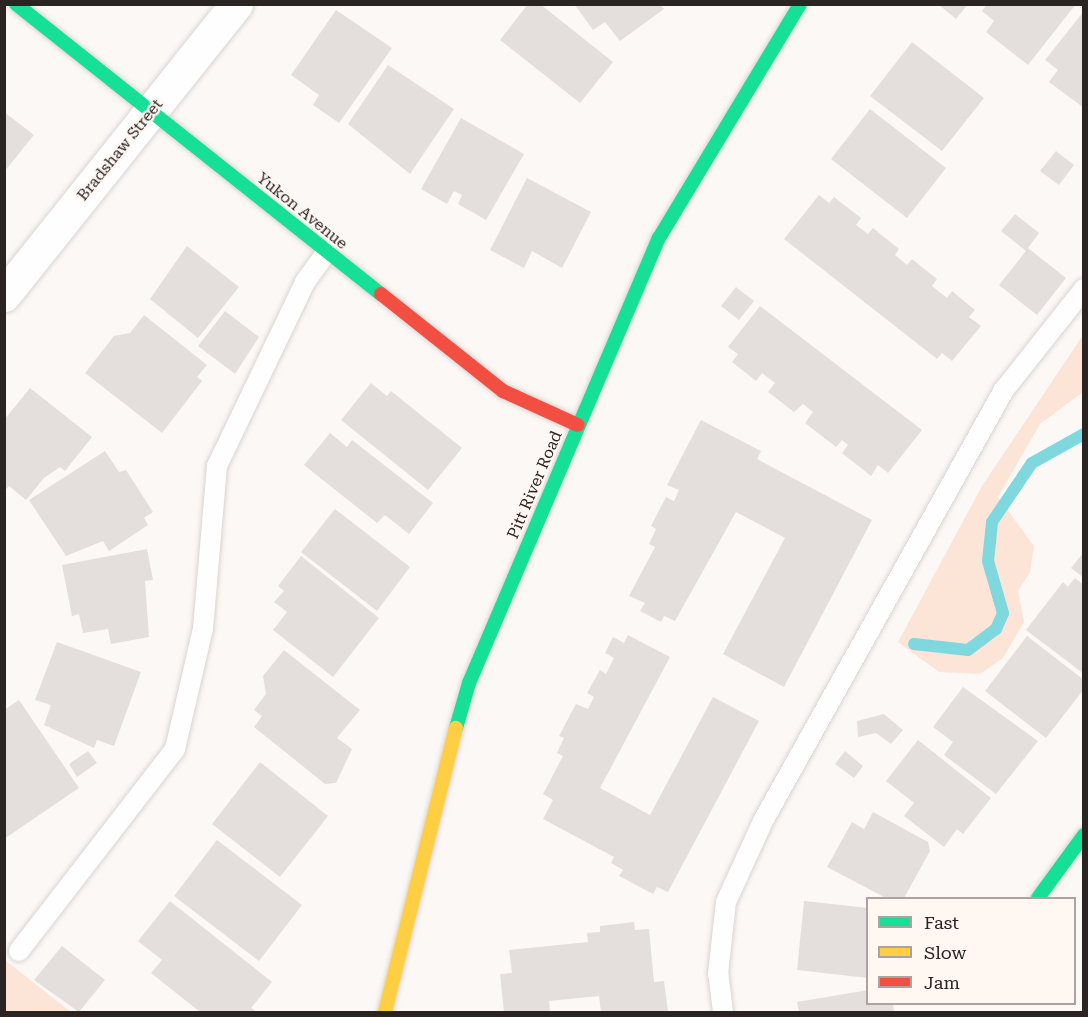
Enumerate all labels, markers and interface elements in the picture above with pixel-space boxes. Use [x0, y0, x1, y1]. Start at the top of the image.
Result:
street label: Bradshaw Street [73, 95, 167, 205]
street label: Yukon Avenue [253, 169, 351, 253]
street label: Pitt River Road [504, 428, 566, 542]
legend [866, 897, 1076, 1005]
text: Fast [924, 912, 959, 933]
text: Slow [924, 942, 966, 963]
text: Jam [924, 972, 960, 993]

